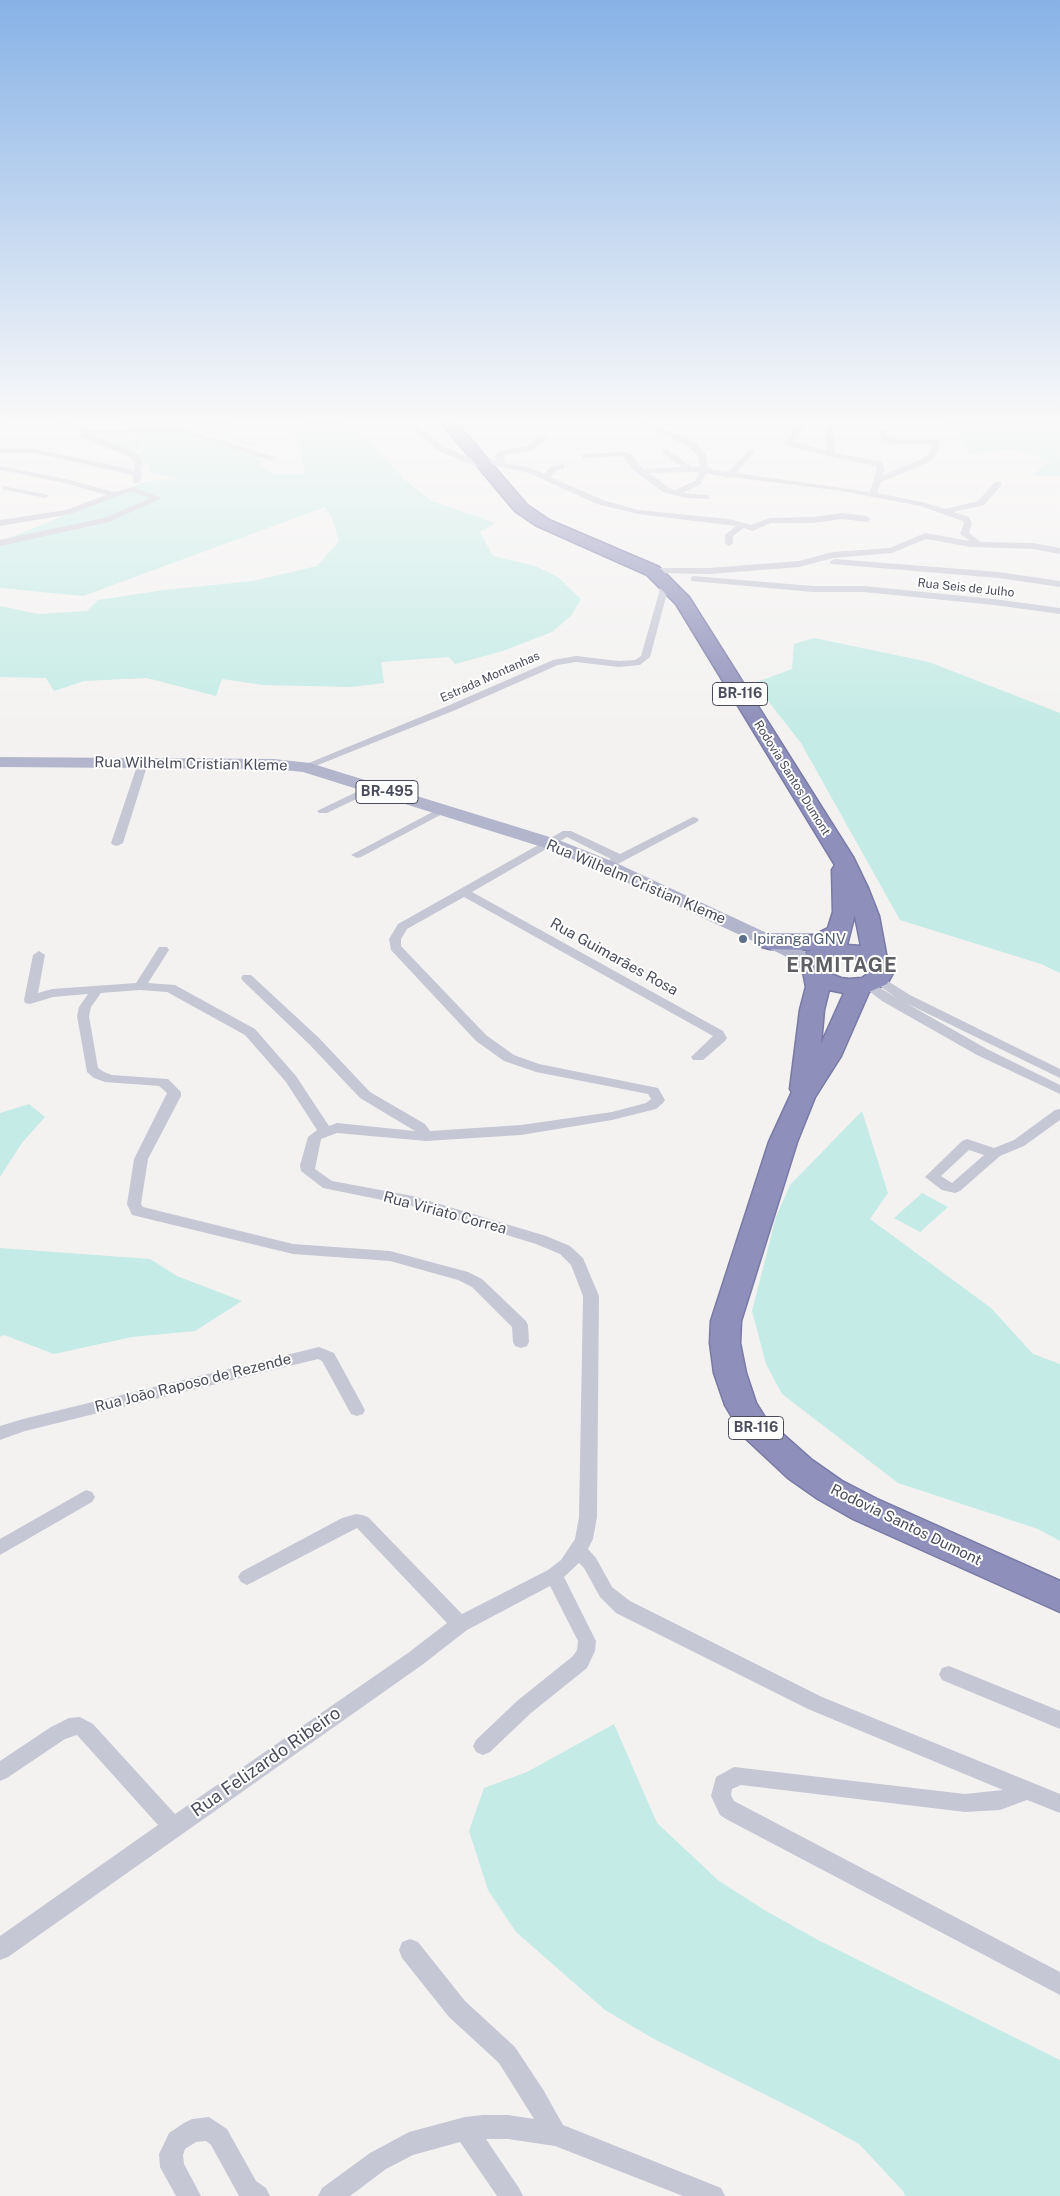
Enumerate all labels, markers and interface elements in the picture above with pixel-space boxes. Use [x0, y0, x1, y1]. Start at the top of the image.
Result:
street label: Rua Seis de Julho [917, 576, 1015, 600]
street label: Estrada Montanhas [438, 649, 542, 705]
road number: BR-116 [712, 682, 768, 706]
street label: Rodovia Santos Dumont [751, 718, 833, 838]
street label: Rua Wilhelm Cristian Kleme [94, 753, 288, 775]
road number: BR-495 [356, 780, 418, 804]
street label: Rua Wilhelm Cristian Kleme [544, 836, 728, 928]
street label: Rua Guimarães Rosa [547, 914, 681, 1000]
place label: Ipiranga GNV [753, 930, 846, 948]
marker: Ipiranga GNV [737, 933, 749, 945]
district label: ERMITAGE [785, 954, 899, 978]
street label: Rua Viriato Correa [381, 1188, 509, 1238]
street label: Rua João Raposo de Rezende [93, 1350, 293, 1416]
road number: BR-116 [728, 1416, 784, 1440]
street label: Rodovia Santos Dumont [828, 1481, 984, 1569]
street label: Rua Felizardo Ribeiro [187, 1702, 345, 1822]

